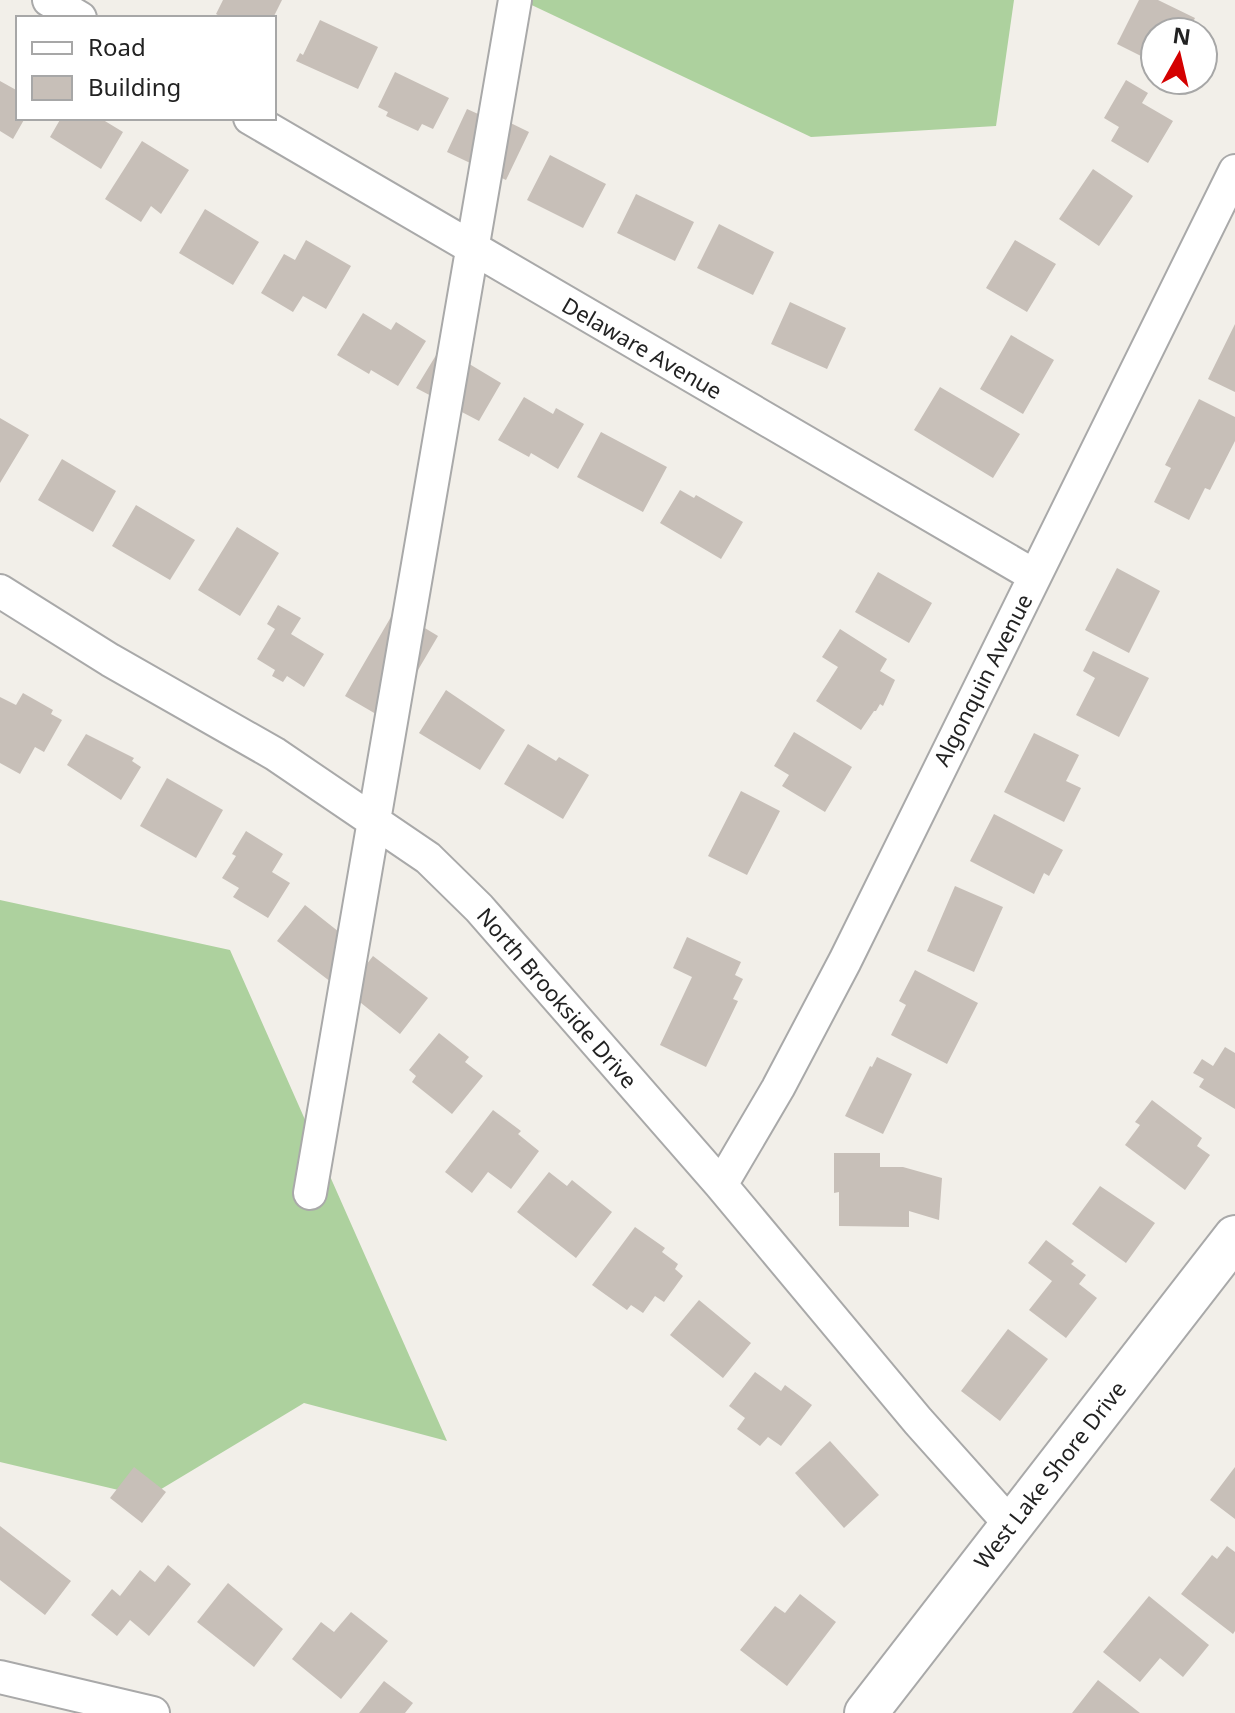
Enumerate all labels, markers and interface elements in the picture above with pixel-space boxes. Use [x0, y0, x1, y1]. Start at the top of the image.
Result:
legend [16, 16, 276, 120]
north arrow [1139, 16, 1219, 96]
text: N [1171, 19, 1193, 51]
text: Road [88, 30, 146, 63]
text: Building [88, 70, 181, 103]
street label: Delaware Avenue [557, 289, 728, 405]
street label: Algonquin Avenue [926, 588, 1038, 771]
street label: North Brookside Drive [471, 901, 645, 1094]
street label: West Lake Shore Drive [966, 1374, 1132, 1574]

